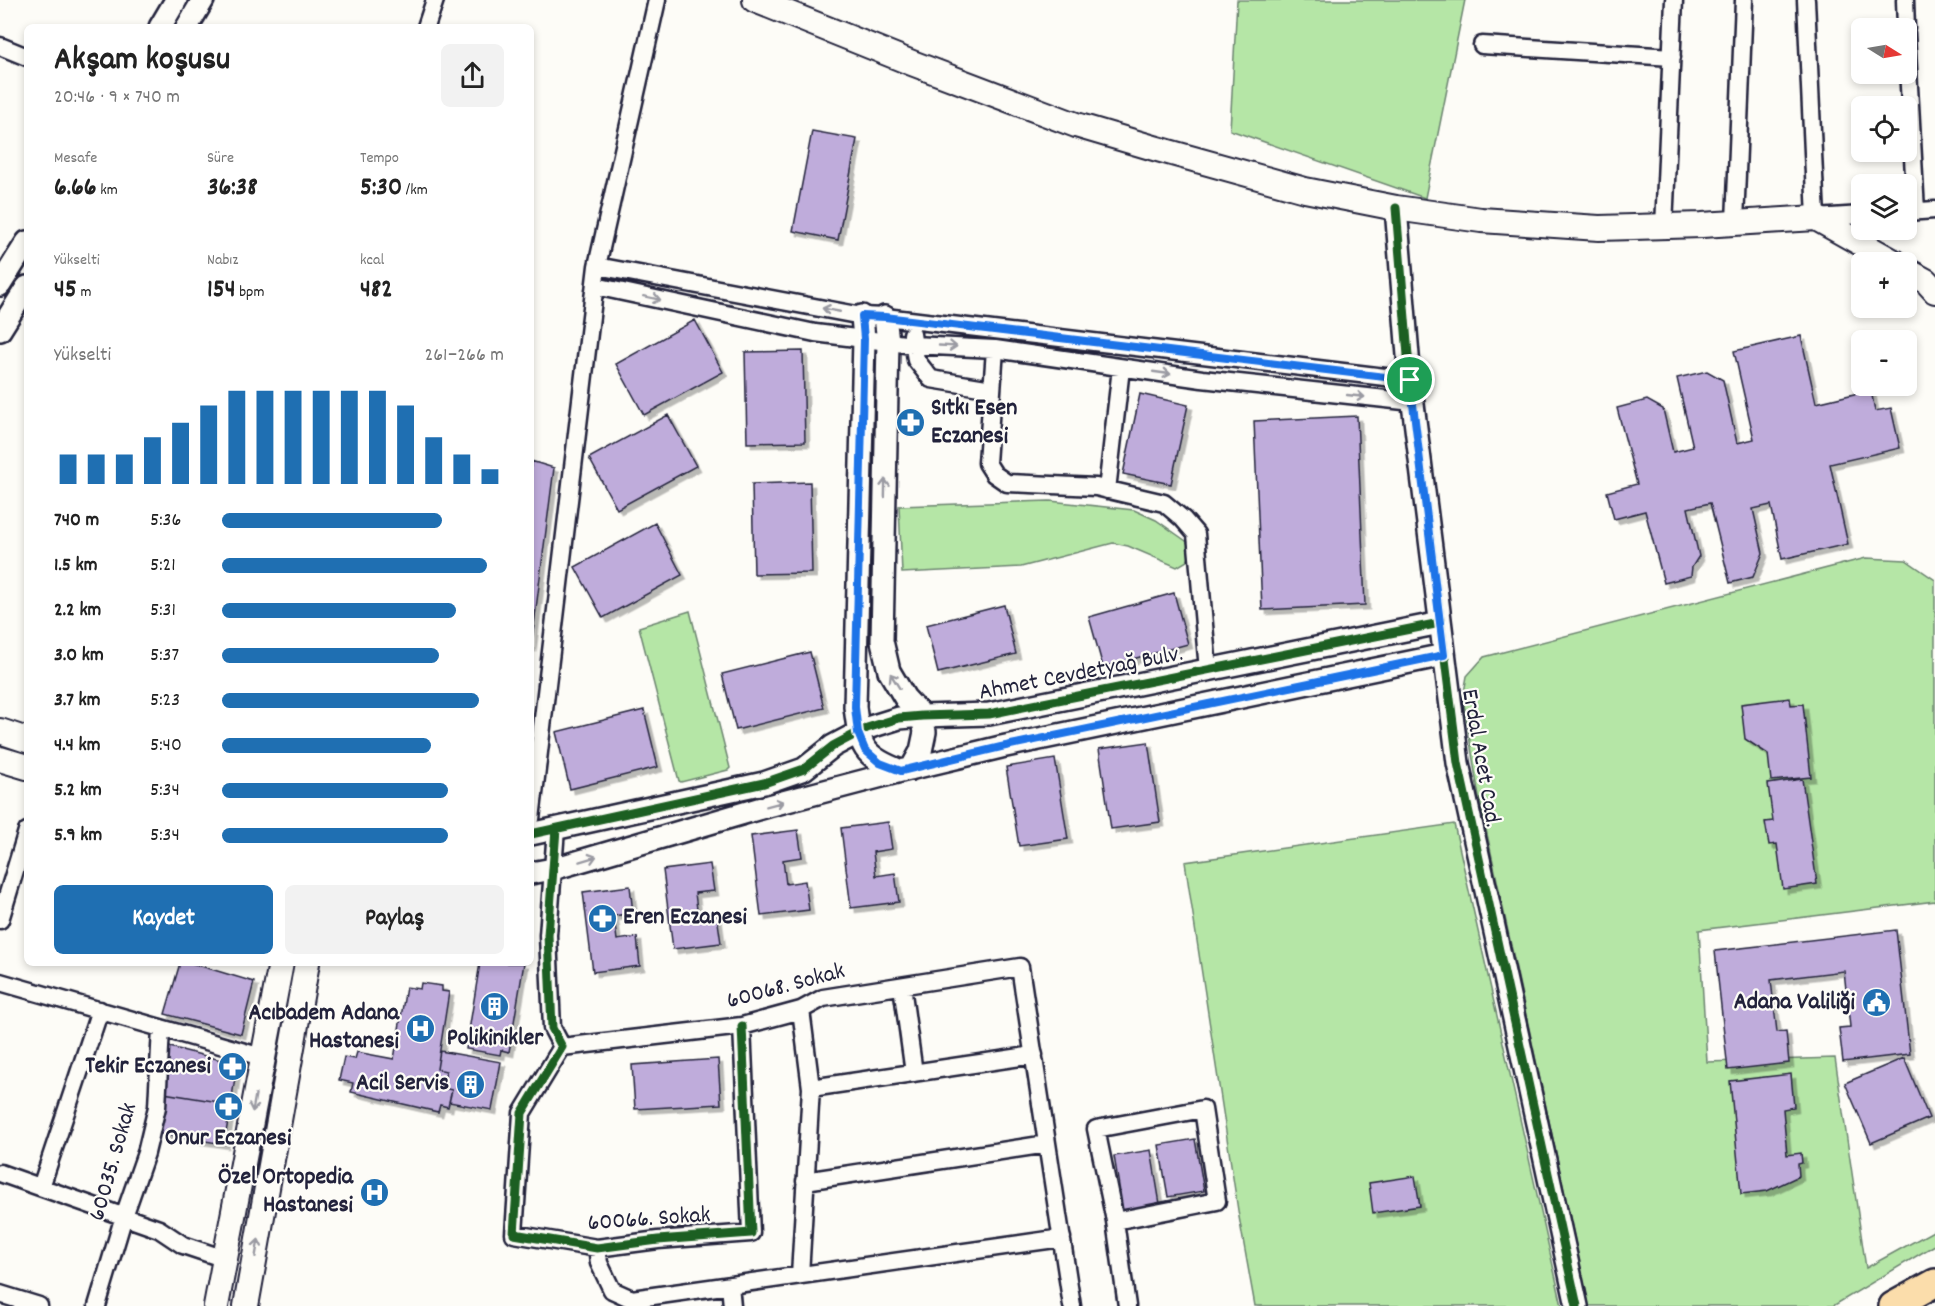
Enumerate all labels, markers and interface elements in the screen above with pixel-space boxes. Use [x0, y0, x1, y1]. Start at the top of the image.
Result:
north arrow [1851, 18, 1917, 84]
map controls [1851, 18, 1917, 396]
text: Akşam koşusu [54, 38, 230, 85]
button: share [441, 44, 504, 107]
text: 20:46 · 9 × 740 m [54, 84, 180, 112]
button: locate [1851, 96, 1917, 162]
text: Mesafe [54, 147, 97, 170]
text: Süre [207, 147, 234, 170]
text: Tempo [360, 147, 399, 170]
text: 6.66 [54, 170, 97, 207]
text: 36:38 [207, 170, 258, 207]
text: 5:30 [360, 170, 402, 207]
button: layers [1851, 174, 1917, 240]
text: km [97, 179, 118, 202]
text: /km [402, 179, 428, 202]
text: Yükselti [54, 249, 100, 272]
text: Nabız [207, 249, 238, 272]
text: kcal [360, 249, 384, 272]
button: + [1851, 252, 1917, 318]
text: 45 [54, 272, 77, 309]
text: 154 [207, 272, 236, 309]
text: 482 [360, 272, 393, 309]
text: m [77, 281, 91, 304]
text: bpm [236, 281, 265, 304]
one-way arrow [642, 293, 662, 304]
one-way arrow [821, 304, 841, 315]
button: − [1851, 330, 1917, 396]
one-way arrow [937, 341, 957, 352]
text: Yükselti [54, 342, 111, 370]
text: 261–266 m [425, 342, 504, 370]
pin [1384, 354, 1435, 405]
icon: arrive [1393, 363, 1426, 396]
one-way arrow [1152, 368, 1171, 379]
one-way arrow [1345, 391, 1365, 402]
place label: Sıtkı Esen Eczanesi [931, 392, 1017, 454]
pharmacy icon: Sıtkı Esen Eczanesi [894, 407, 926, 439]
one-way arrow [879, 479, 891, 499]
text: 740 m [54, 507, 99, 535]
text: 5:36 [150, 507, 181, 535]
text: 1.5 km [54, 552, 97, 580]
text: 5:21 [150, 552, 176, 580]
text: 2.2 km [54, 597, 101, 625]
text: 5:31 [150, 597, 176, 625]
street label: Ahmet Cevdetyağ Bulv. [976, 638, 1186, 710]
text: 3.0 km [54, 642, 104, 670]
text: 5:37 [150, 642, 179, 670]
one-way arrow [888, 673, 900, 690]
street label: Erdal Acet Cad. [1451, 686, 1509, 830]
text: 3.7 km [54, 687, 100, 715]
text: 5:23 [150, 687, 180, 715]
text: 4.4 km [54, 732, 100, 760]
text: 5:40 [150, 732, 182, 760]
text: 5.2 km [54, 777, 102, 805]
text: 5:34 [150, 777, 180, 805]
one-way arrow [765, 798, 784, 809]
text: 5.9 km [54, 822, 102, 850]
text: 5:34 [150, 822, 180, 850]
one-way arrow [578, 853, 597, 864]
button: Kaydet [54, 885, 273, 954]
button: Paylaş [285, 885, 504, 954]
place label: Eren Eczanesi [623, 901, 748, 935]
pharmacy icon: Eren Eczanesi [586, 902, 618, 934]
street label: 60068. Sokak [723, 955, 849, 1019]
place label: Adana Valiliği [1734, 986, 1856, 1020]
public building icon: Adana Valiliği [1860, 987, 1892, 1019]
building icon: Polikinikler [479, 990, 511, 1022]
place label: Acıbadem Adana Hastanesi [248, 997, 400, 1059]
hospital icon: Acıbadem Adana Hastanesi [404, 1012, 436, 1044]
place label: Polikinikler [447, 1022, 544, 1056]
place label: Tekir Eczanesi [85, 1050, 212, 1084]
pharmacy icon: Tekir Eczanesi [216, 1051, 248, 1083]
place label: Acil Servis [356, 1067, 449, 1101]
building icon: Acil Servis [454, 1068, 486, 1100]
pharmacy icon: Onur Eczanesi [212, 1090, 244, 1122]
one-way arrow [248, 1093, 259, 1112]
street label: 60035. Sokak [81, 1099, 147, 1225]
place label: Onur Eczanesi [165, 1122, 292, 1156]
place label: Özel Ortopedia Hastanesi [218, 1161, 354, 1223]
hospital icon: Özel Ortopedia Hastanesi [358, 1176, 390, 1208]
street label: 60066. Sokak [586, 1199, 712, 1241]
one-way arrow [251, 1239, 262, 1259]

